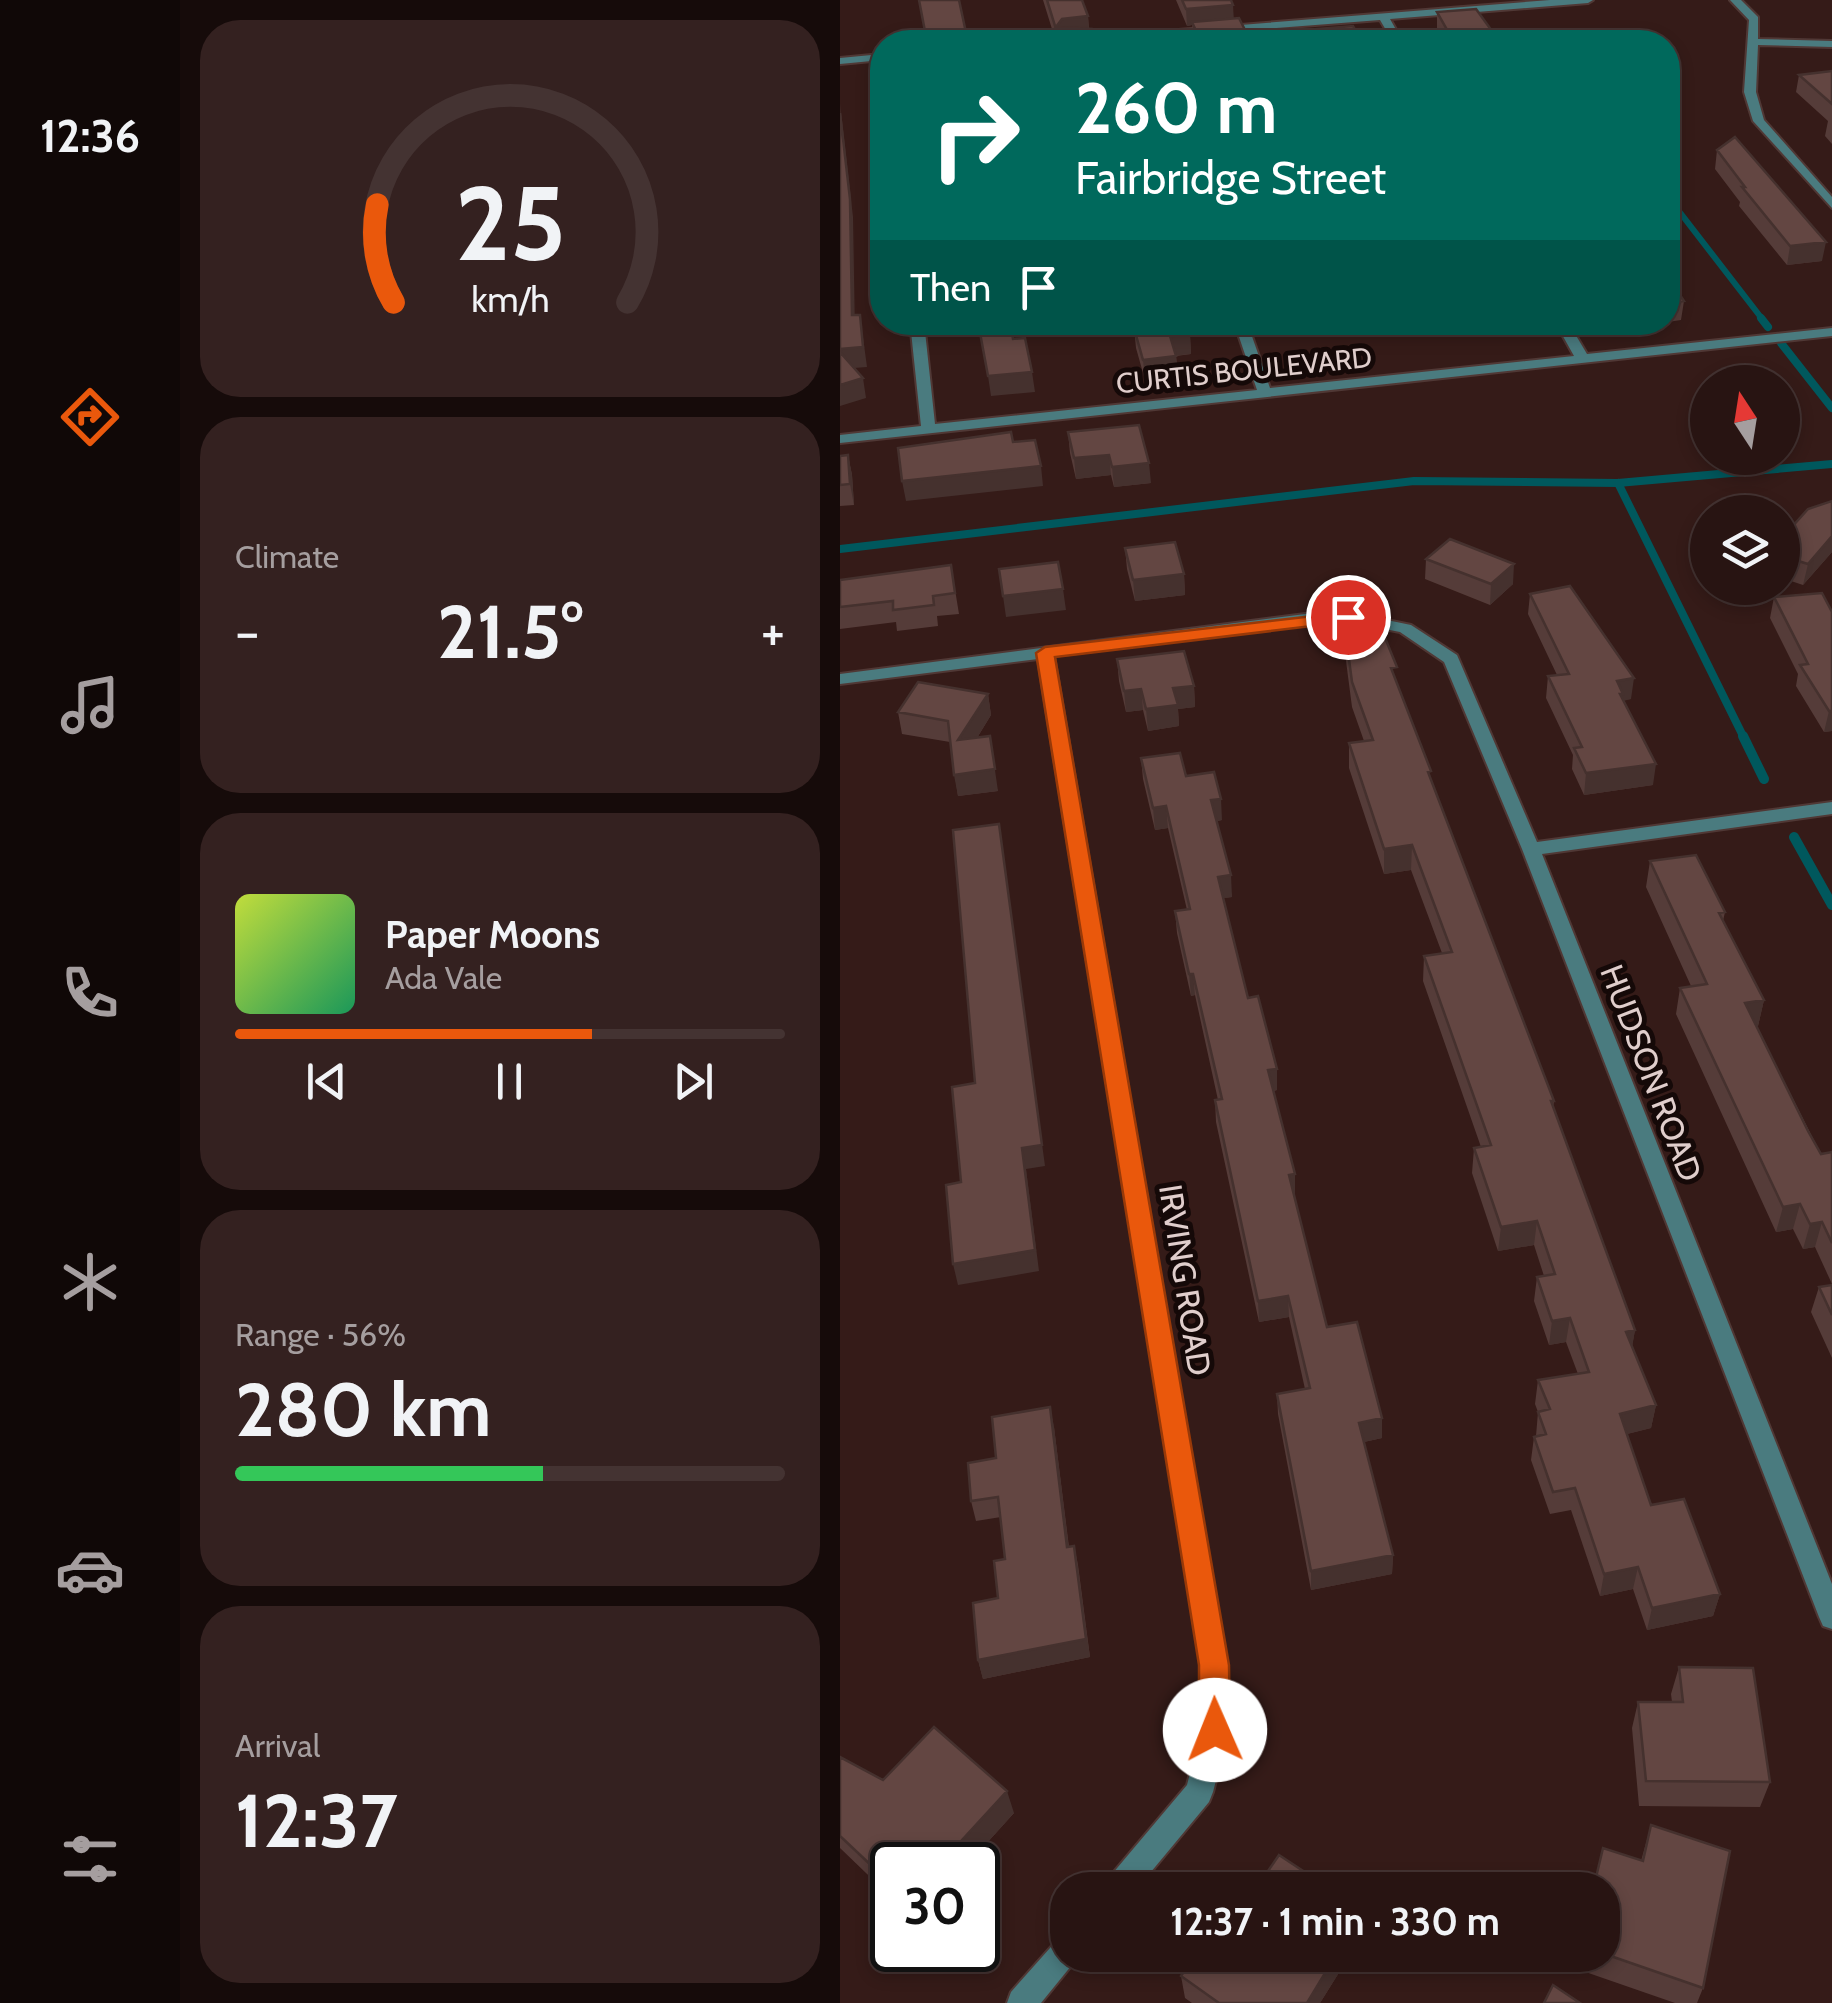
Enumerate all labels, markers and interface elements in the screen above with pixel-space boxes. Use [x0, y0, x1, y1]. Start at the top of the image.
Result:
text: 260 m [1075, 65, 1277, 151]
icon: right [910, 70, 1040, 200]
text: 12:36 [40, 109, 140, 163]
text: Fairbridge Street [1075, 151, 1386, 205]
text: 25 [455, 160, 565, 286]
icon: arrive [1011, 260, 1066, 315]
text: Then [910, 264, 991, 311]
text: km/h [471, 278, 549, 321]
street label: CURTIS BOULEVARD [1114, 340, 1374, 400]
north arrow [1690, 365, 1800, 475]
map controls [1690, 365, 1800, 605]
icon: directions [55, 382, 125, 452]
button: layers [1690, 495, 1800, 605]
text: Climate [235, 537, 339, 576]
pin [1306, 575, 1391, 660]
text: 21.5° [437, 586, 583, 677]
icon: arrive [1321, 590, 1376, 645]
text: − [235, 598, 259, 665]
text: + [761, 598, 785, 665]
icon: music [55, 670, 125, 740]
text: Paper Moons [385, 911, 600, 958]
icon: phone [55, 958, 125, 1028]
text: Ada Vale [385, 958, 502, 997]
street label: HUDSON ROAD [1592, 959, 1711, 1187]
icon: previous [299, 1054, 354, 1109]
icon: pause [482, 1054, 537, 1109]
icon: next [666, 1054, 721, 1109]
street label: IRVING ROAD [1151, 1182, 1220, 1378]
icon: climate [55, 1247, 125, 1317]
text: Range · 56% [235, 1315, 406, 1354]
text: 280 km [235, 1364, 491, 1455]
icon: car [55, 1535, 125, 1605]
position arrow [1163, 1678, 1267, 1782]
text: Arrival [235, 1726, 320, 1765]
text: 12:37 [235, 1775, 398, 1866]
icon: filters [55, 1824, 125, 1894]
speed limit sign: 30 [870, 1842, 1000, 1972]
text: 12:37 · 1 min · 330 m [1170, 1898, 1500, 1945]

